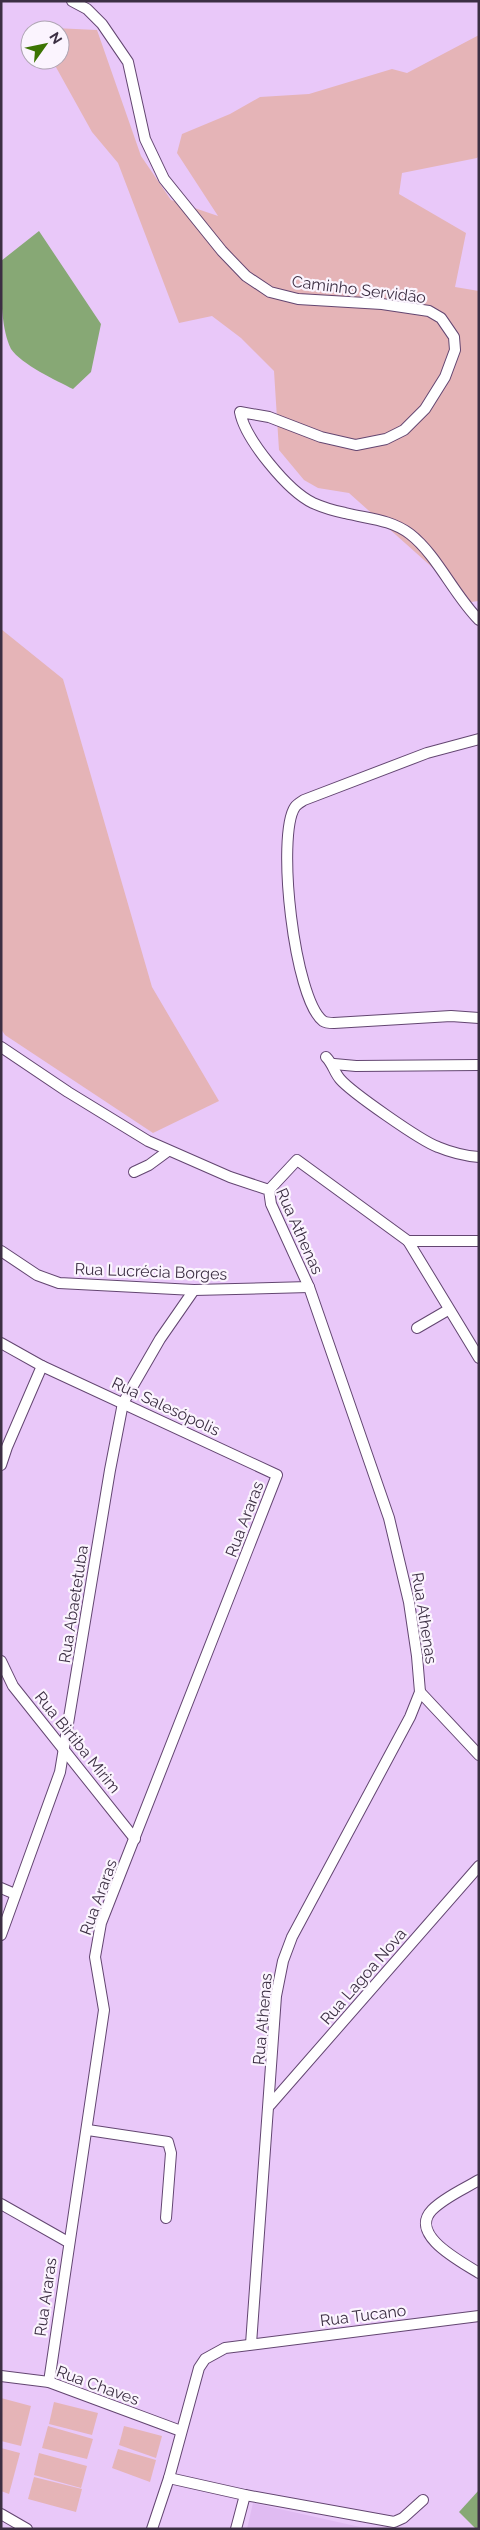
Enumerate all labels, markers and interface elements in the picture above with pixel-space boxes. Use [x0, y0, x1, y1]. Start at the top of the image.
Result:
north arrow [20, 20, 70, 70]
text: N [46, 29, 66, 47]
street label: Caminho Servidão [291, 272, 427, 307]
street label: Rua Athenas [272, 1185, 327, 1278]
street label: Rua Lucrécia Borges [74, 1259, 228, 1284]
street label: Rua Salesópolis [109, 1373, 223, 1440]
street label: Rua Araras [221, 1479, 268, 1560]
street label: Rua Abaetetuba [55, 1544, 92, 1664]
street label: Rua Athenas [408, 1571, 441, 1665]
street label: Rua Birtiba Mirim [31, 1688, 124, 1797]
street label: Rua Araras [76, 1856, 121, 1938]
street label: Rua Lagoa Nova [316, 1924, 410, 2028]
street label: Rua Athenas [249, 1972, 276, 2066]
street label: Rua Araras [31, 2256, 60, 2338]
street label: Rua Tucano [319, 2301, 407, 2330]
street label: Rua Chaves [54, 2362, 142, 2409]

